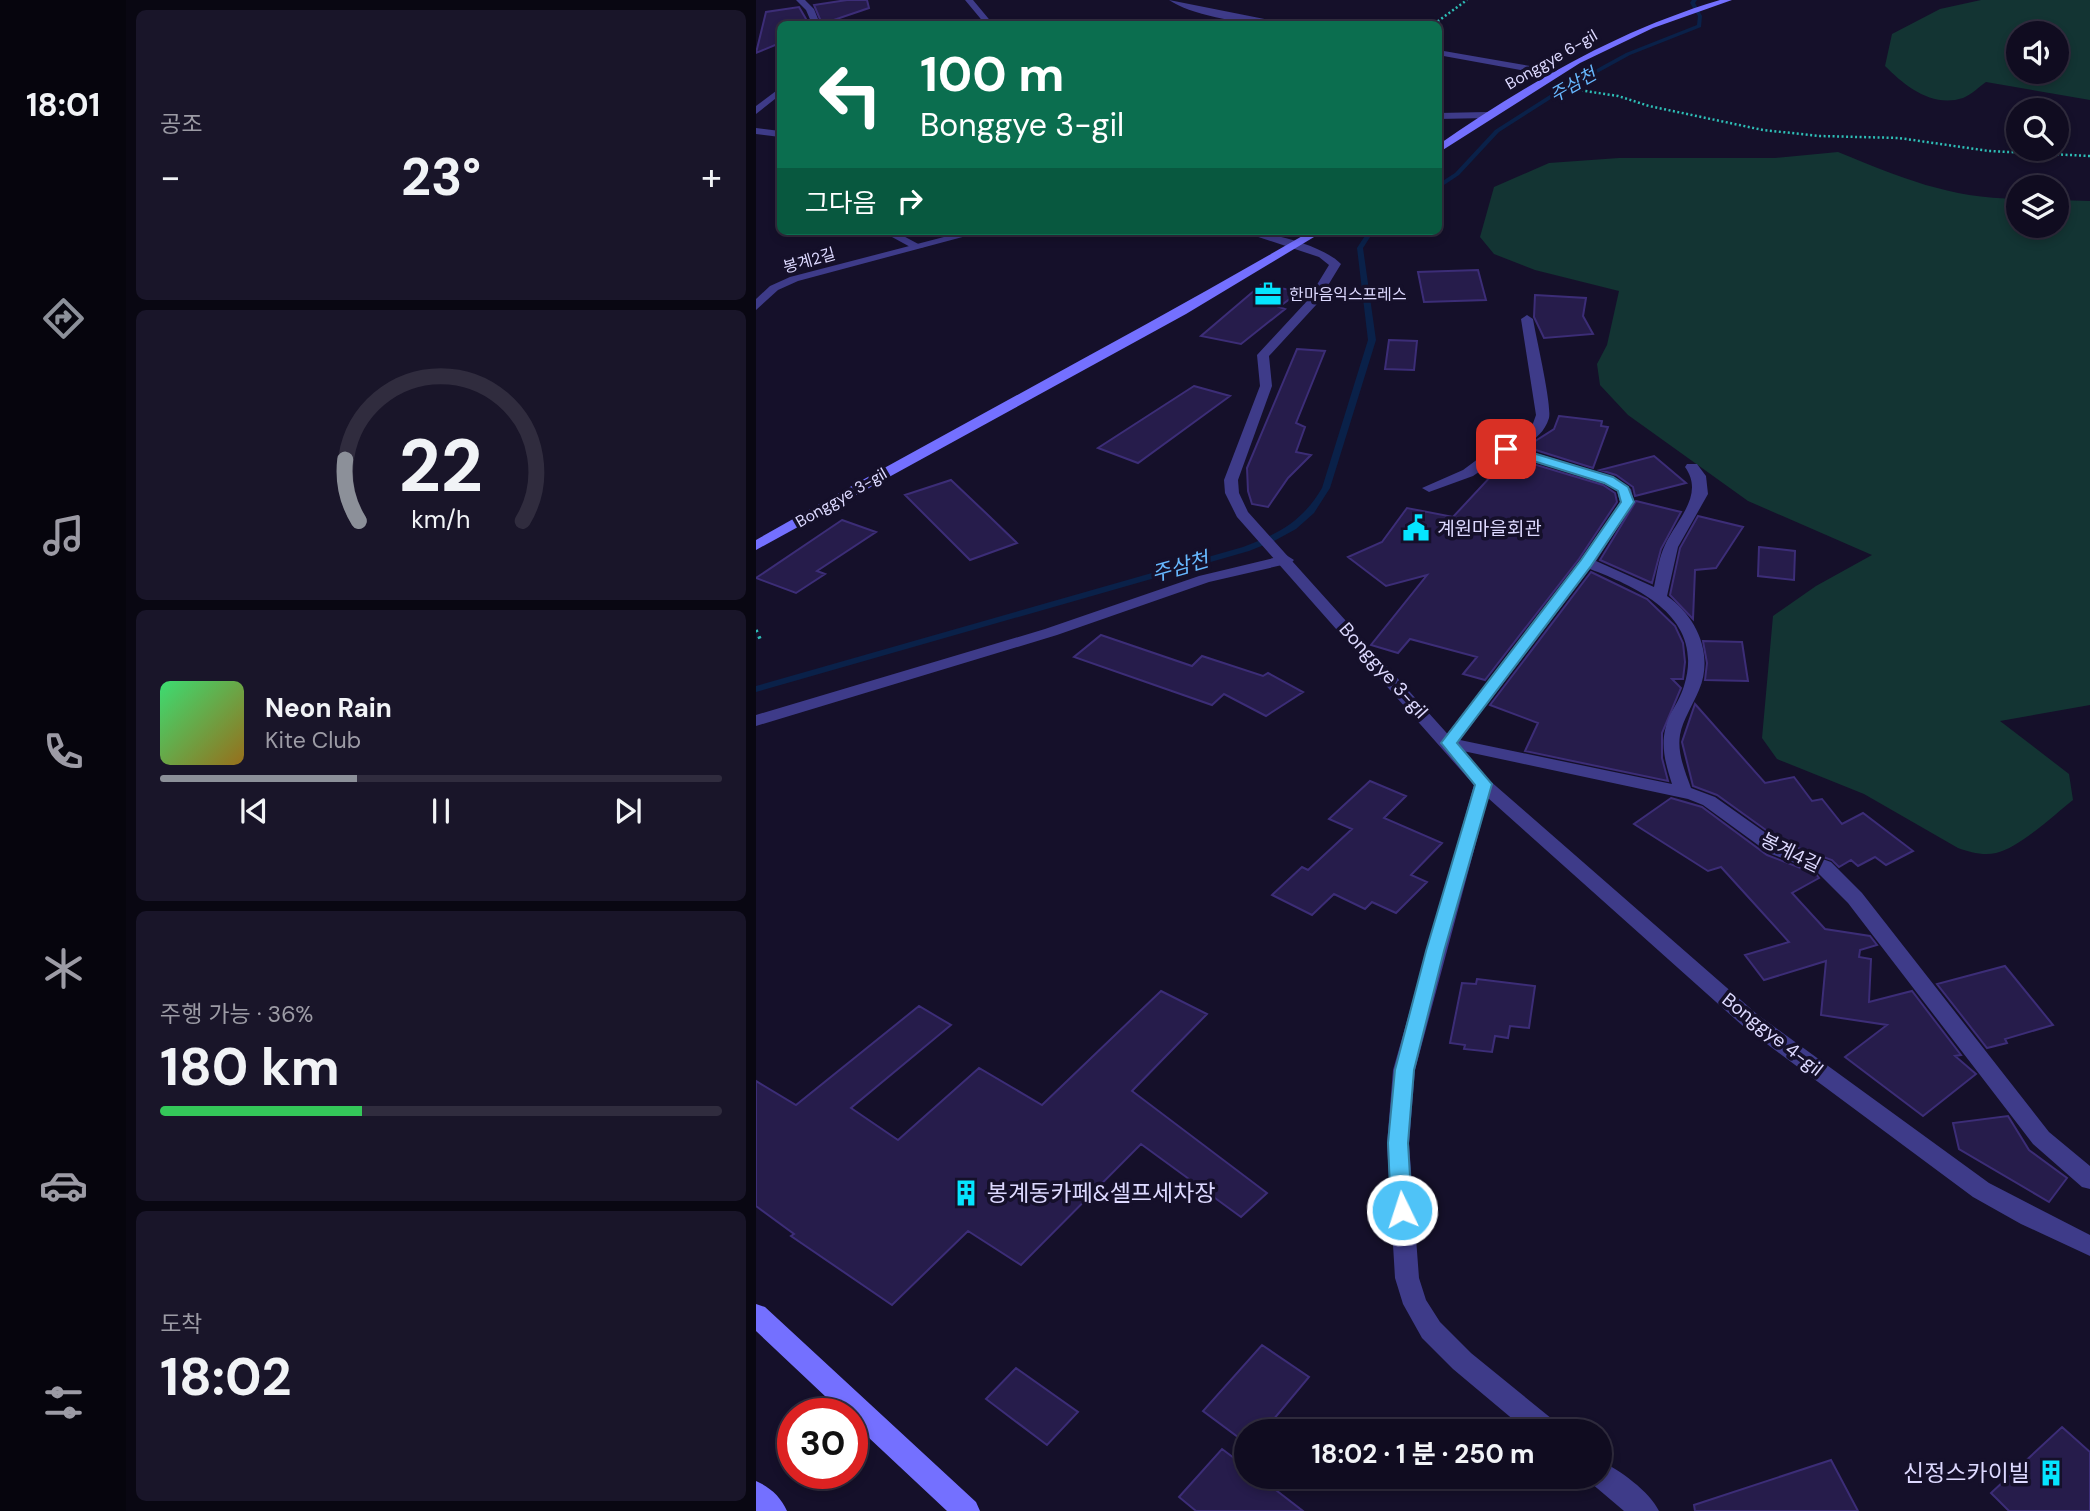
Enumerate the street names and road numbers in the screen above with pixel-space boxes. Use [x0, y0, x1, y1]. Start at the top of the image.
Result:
street label: Bonggye 6-gil [1502, 25, 1601, 94]
street label: 봉계2길 [781, 243, 838, 278]
street label: Bonggye 3-gil [792, 463, 891, 532]
street label: Bonggye 3-gil [1334, 617, 1433, 724]
street label: 봉계4길 [1757, 827, 1825, 878]
street label: Bonggye 4-gil [1717, 987, 1828, 1082]

